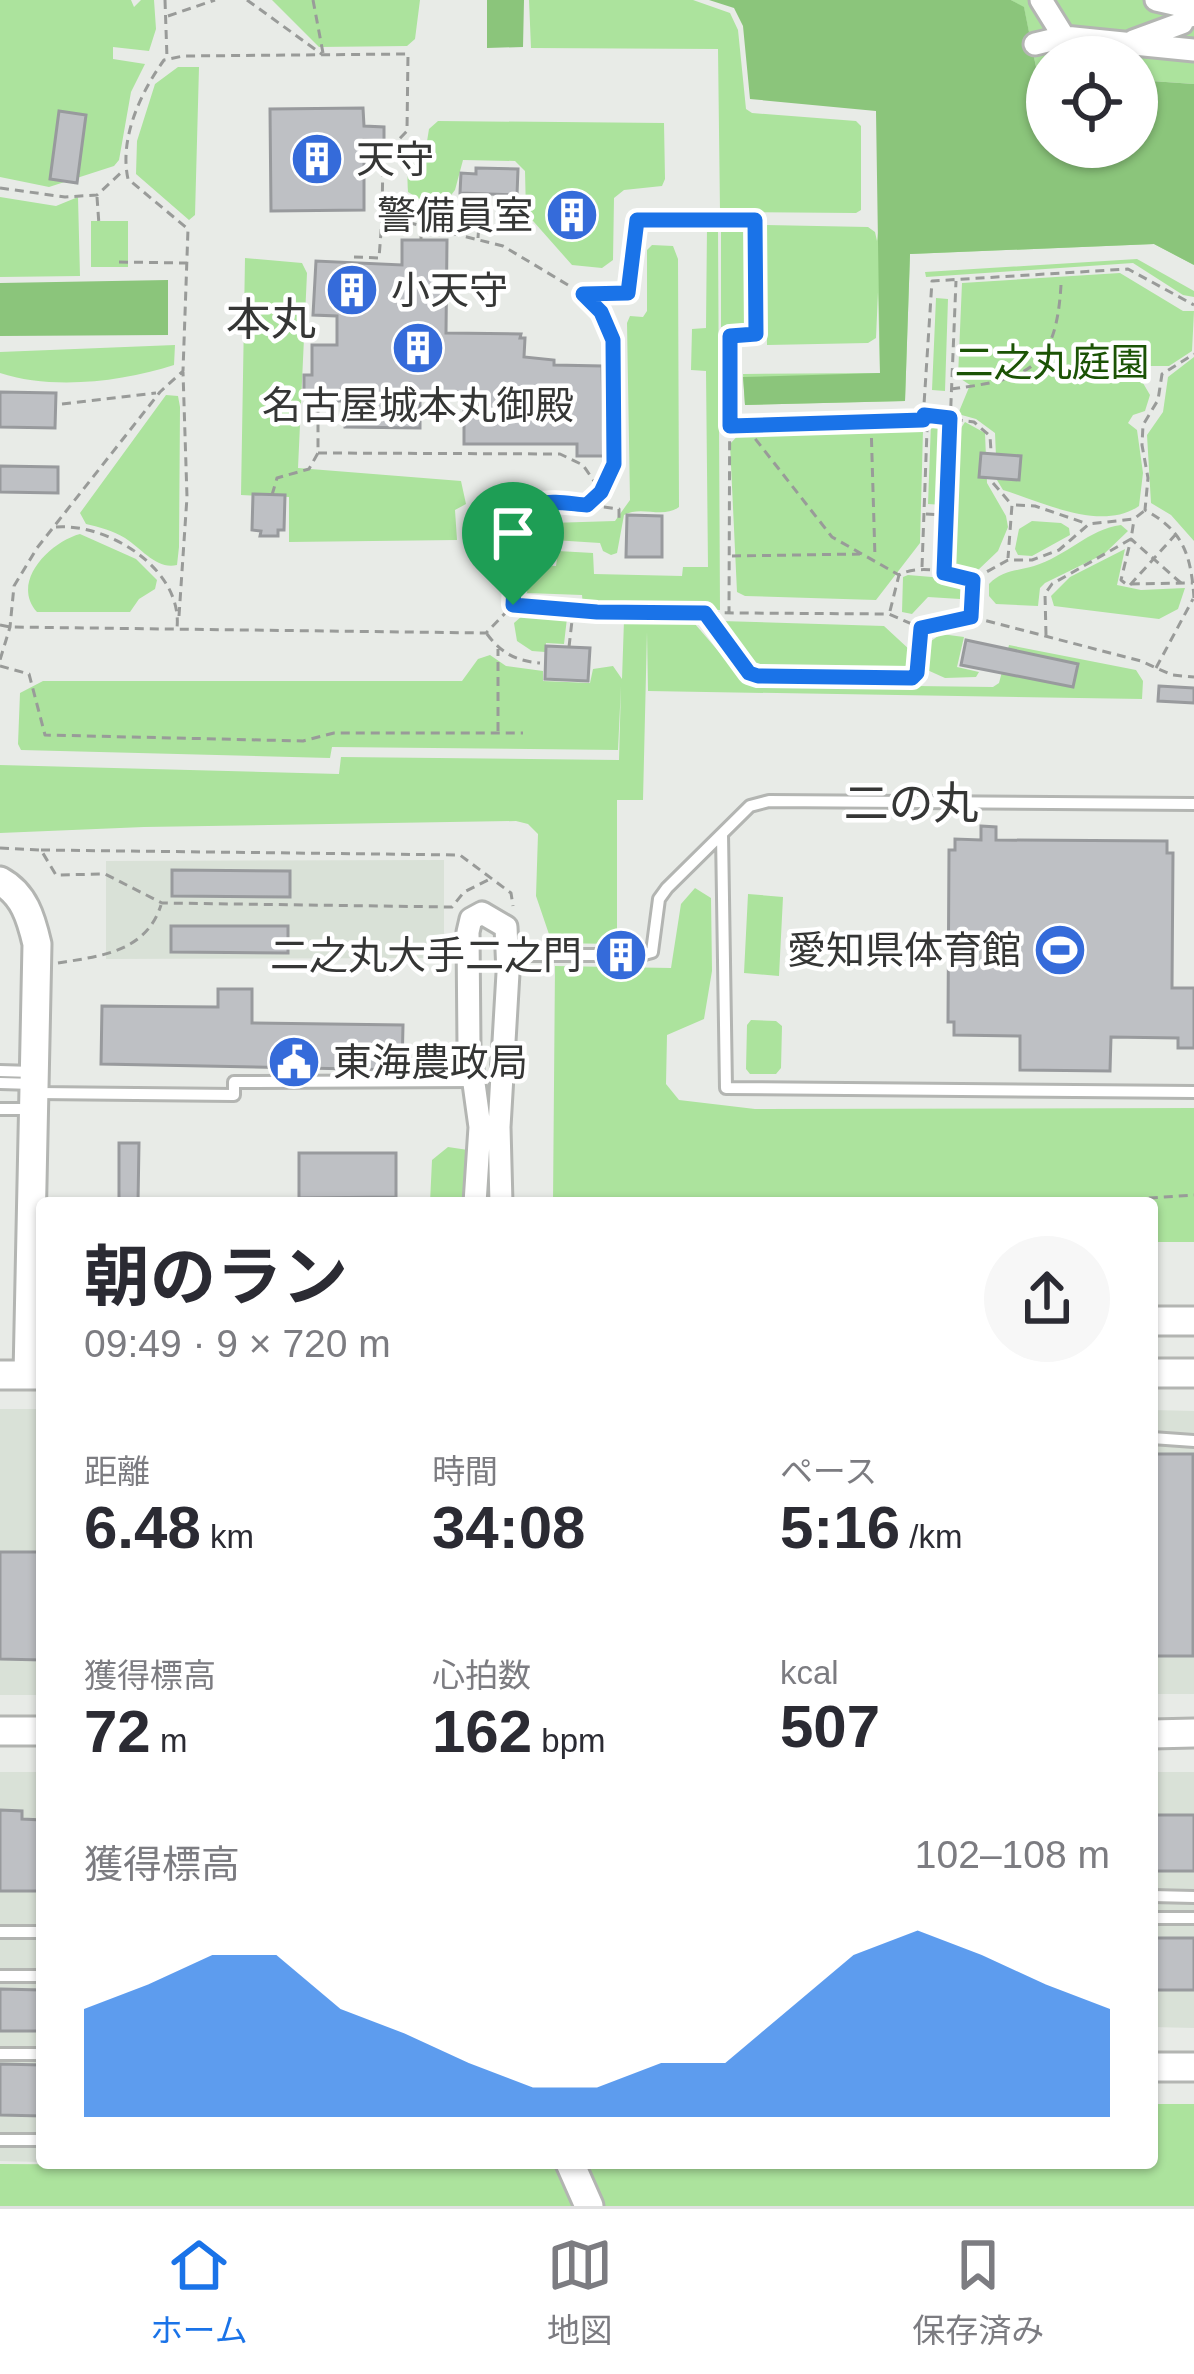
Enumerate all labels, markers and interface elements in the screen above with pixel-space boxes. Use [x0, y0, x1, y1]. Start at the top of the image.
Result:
map controls [1026, 36, 1158, 168]
button: locate [1026, 36, 1158, 168]
building icon: 天守 [289, 131, 345, 187]
place label: 天守 [356, 138, 434, 181]
building icon: 警備員室 [544, 187, 600, 243]
place label: 警備員室 [377, 194, 533, 237]
building icon: 小天守 [324, 262, 380, 318]
place label: 小天守 [391, 269, 508, 312]
district label: 本丸 [226, 294, 316, 345]
building icon: 名古屋城本丸御殿 [390, 320, 446, 376]
park label: 二之丸庭園 [954, 341, 1150, 384]
place label: 名古屋城本丸御殿 [262, 384, 574, 427]
pin [462, 482, 564, 605]
icon: arrive [480, 500, 546, 566]
district label: 二の丸 [843, 778, 979, 829]
sports icon: 愛知県体育館 [1032, 922, 1088, 978]
building icon: 二之丸大手二之門 [593, 927, 649, 983]
place label: 愛知県体育館 [787, 929, 1021, 972]
place label: 二之丸大手二之門 [270, 934, 582, 977]
public building icon: 東海農政局 [266, 1034, 322, 1090]
place label: 東海農政局 [333, 1041, 528, 1084]
button: share [984, 1236, 1110, 1362]
text: 朝のラン [84, 1240, 348, 1314]
text: 09:49 · 9 × 720 m [84, 1322, 391, 1365]
text: 距離 [84, 1453, 150, 1490]
text: 時間 [432, 1453, 498, 1490]
text: ペース [780, 1453, 877, 1490]
text: 6.48 [84, 1494, 201, 1561]
text: 34:08 [432, 1494, 585, 1561]
text: 5:16 [780, 1494, 900, 1561]
text: km [201, 1518, 254, 1555]
text: /km [900, 1518, 962, 1555]
text: kcal [780, 1654, 839, 1691]
text: 獲得標高 [84, 1657, 216, 1694]
text: 心拍数 [432, 1657, 531, 1694]
text: 507 [780, 1693, 880, 1760]
text: 72 [84, 1698, 151, 1765]
text: 162 [432, 1698, 532, 1765]
text: m [151, 1722, 187, 1759]
text: bpm [532, 1722, 605, 1759]
text: 102–108 m [915, 1833, 1110, 1876]
text: 獲得標高 [84, 1843, 240, 1886]
tab: ホーム [150, 2232, 248, 2352]
tab: 地図 [547, 2232, 613, 2352]
tab: 保存済み [912, 2232, 1044, 2352]

